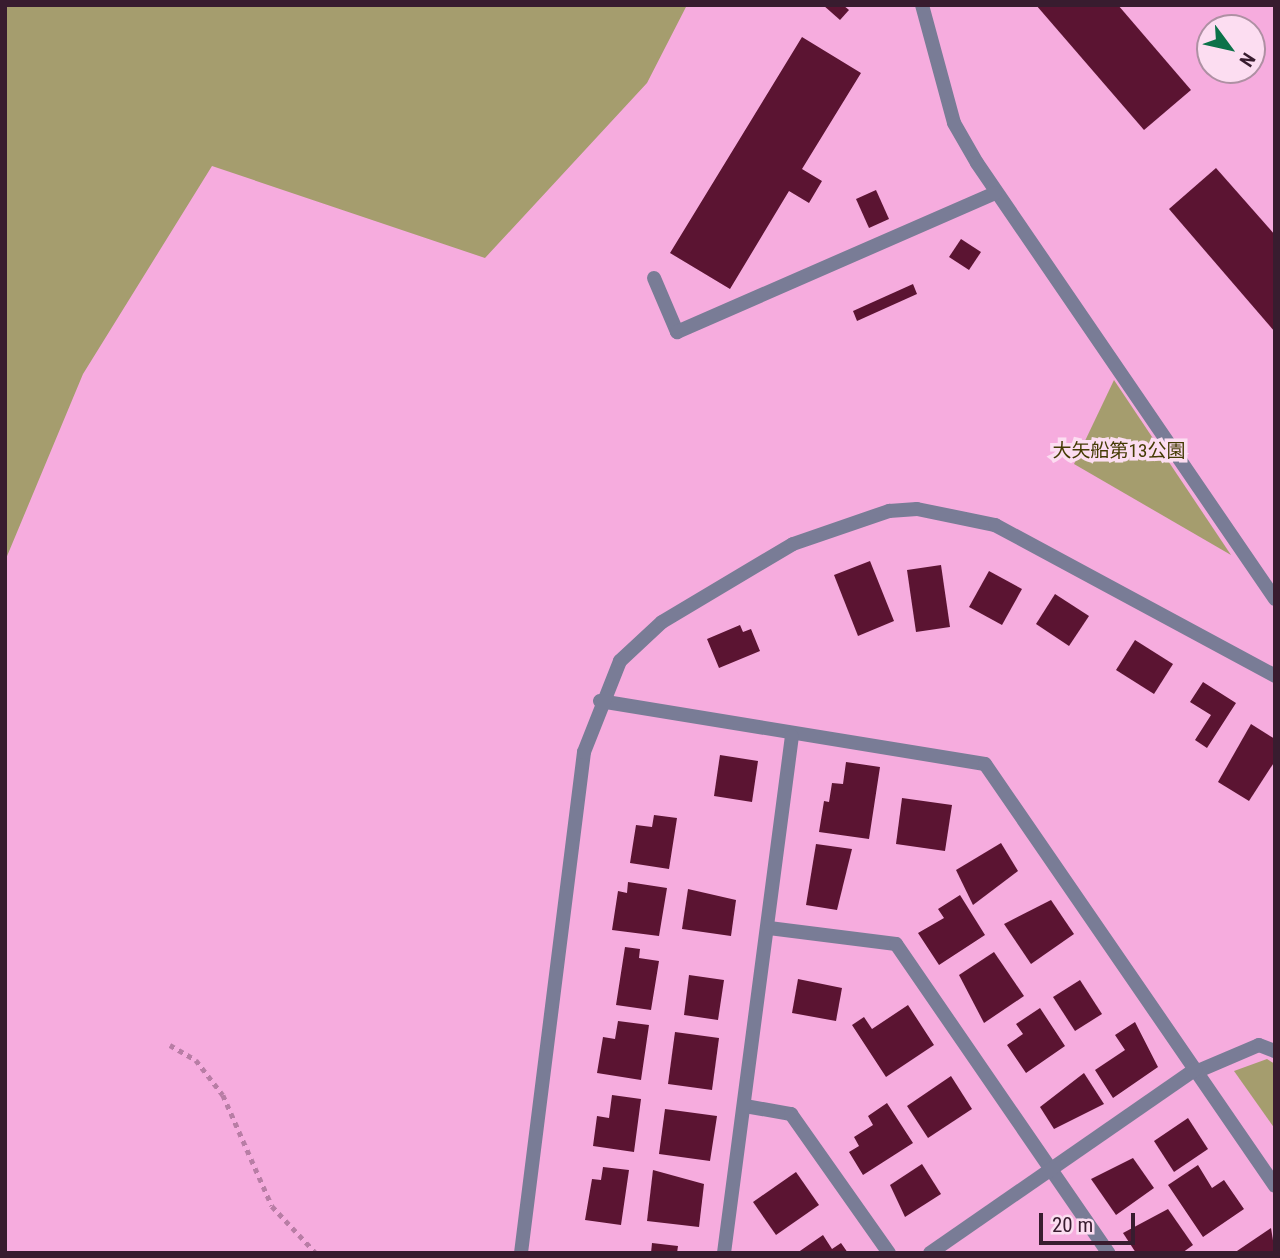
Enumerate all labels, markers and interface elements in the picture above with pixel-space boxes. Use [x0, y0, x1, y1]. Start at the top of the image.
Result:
north arrow [1196, 14, 1266, 84]
text: N [1235, 48, 1260, 71]
park label: 大矢船第13公園 [1053, 440, 1185, 462]
scale bar [1042, 1198, 1138, 1242]
text: 20 m [1052, 1213, 1093, 1237]

